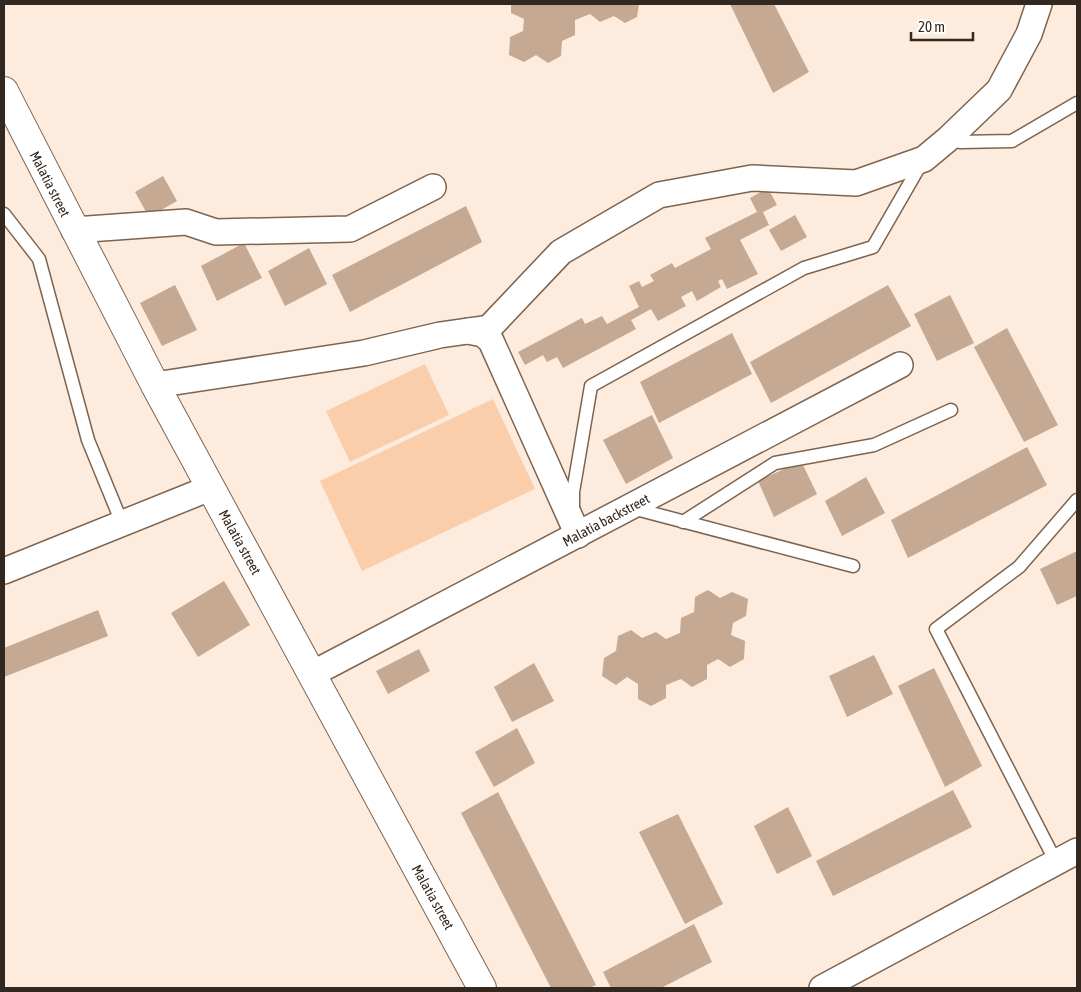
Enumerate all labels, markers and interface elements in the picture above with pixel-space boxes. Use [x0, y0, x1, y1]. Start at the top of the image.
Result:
scale bar [911, 10, 974, 42]
text: 20 m [918, 18, 945, 35]
street label: Malatia street [27, 148, 73, 220]
street label: Malatia backstreet [560, 490, 652, 550]
street label: Malatia street [216, 507, 264, 577]
street label: Malatia street [409, 862, 457, 932]

